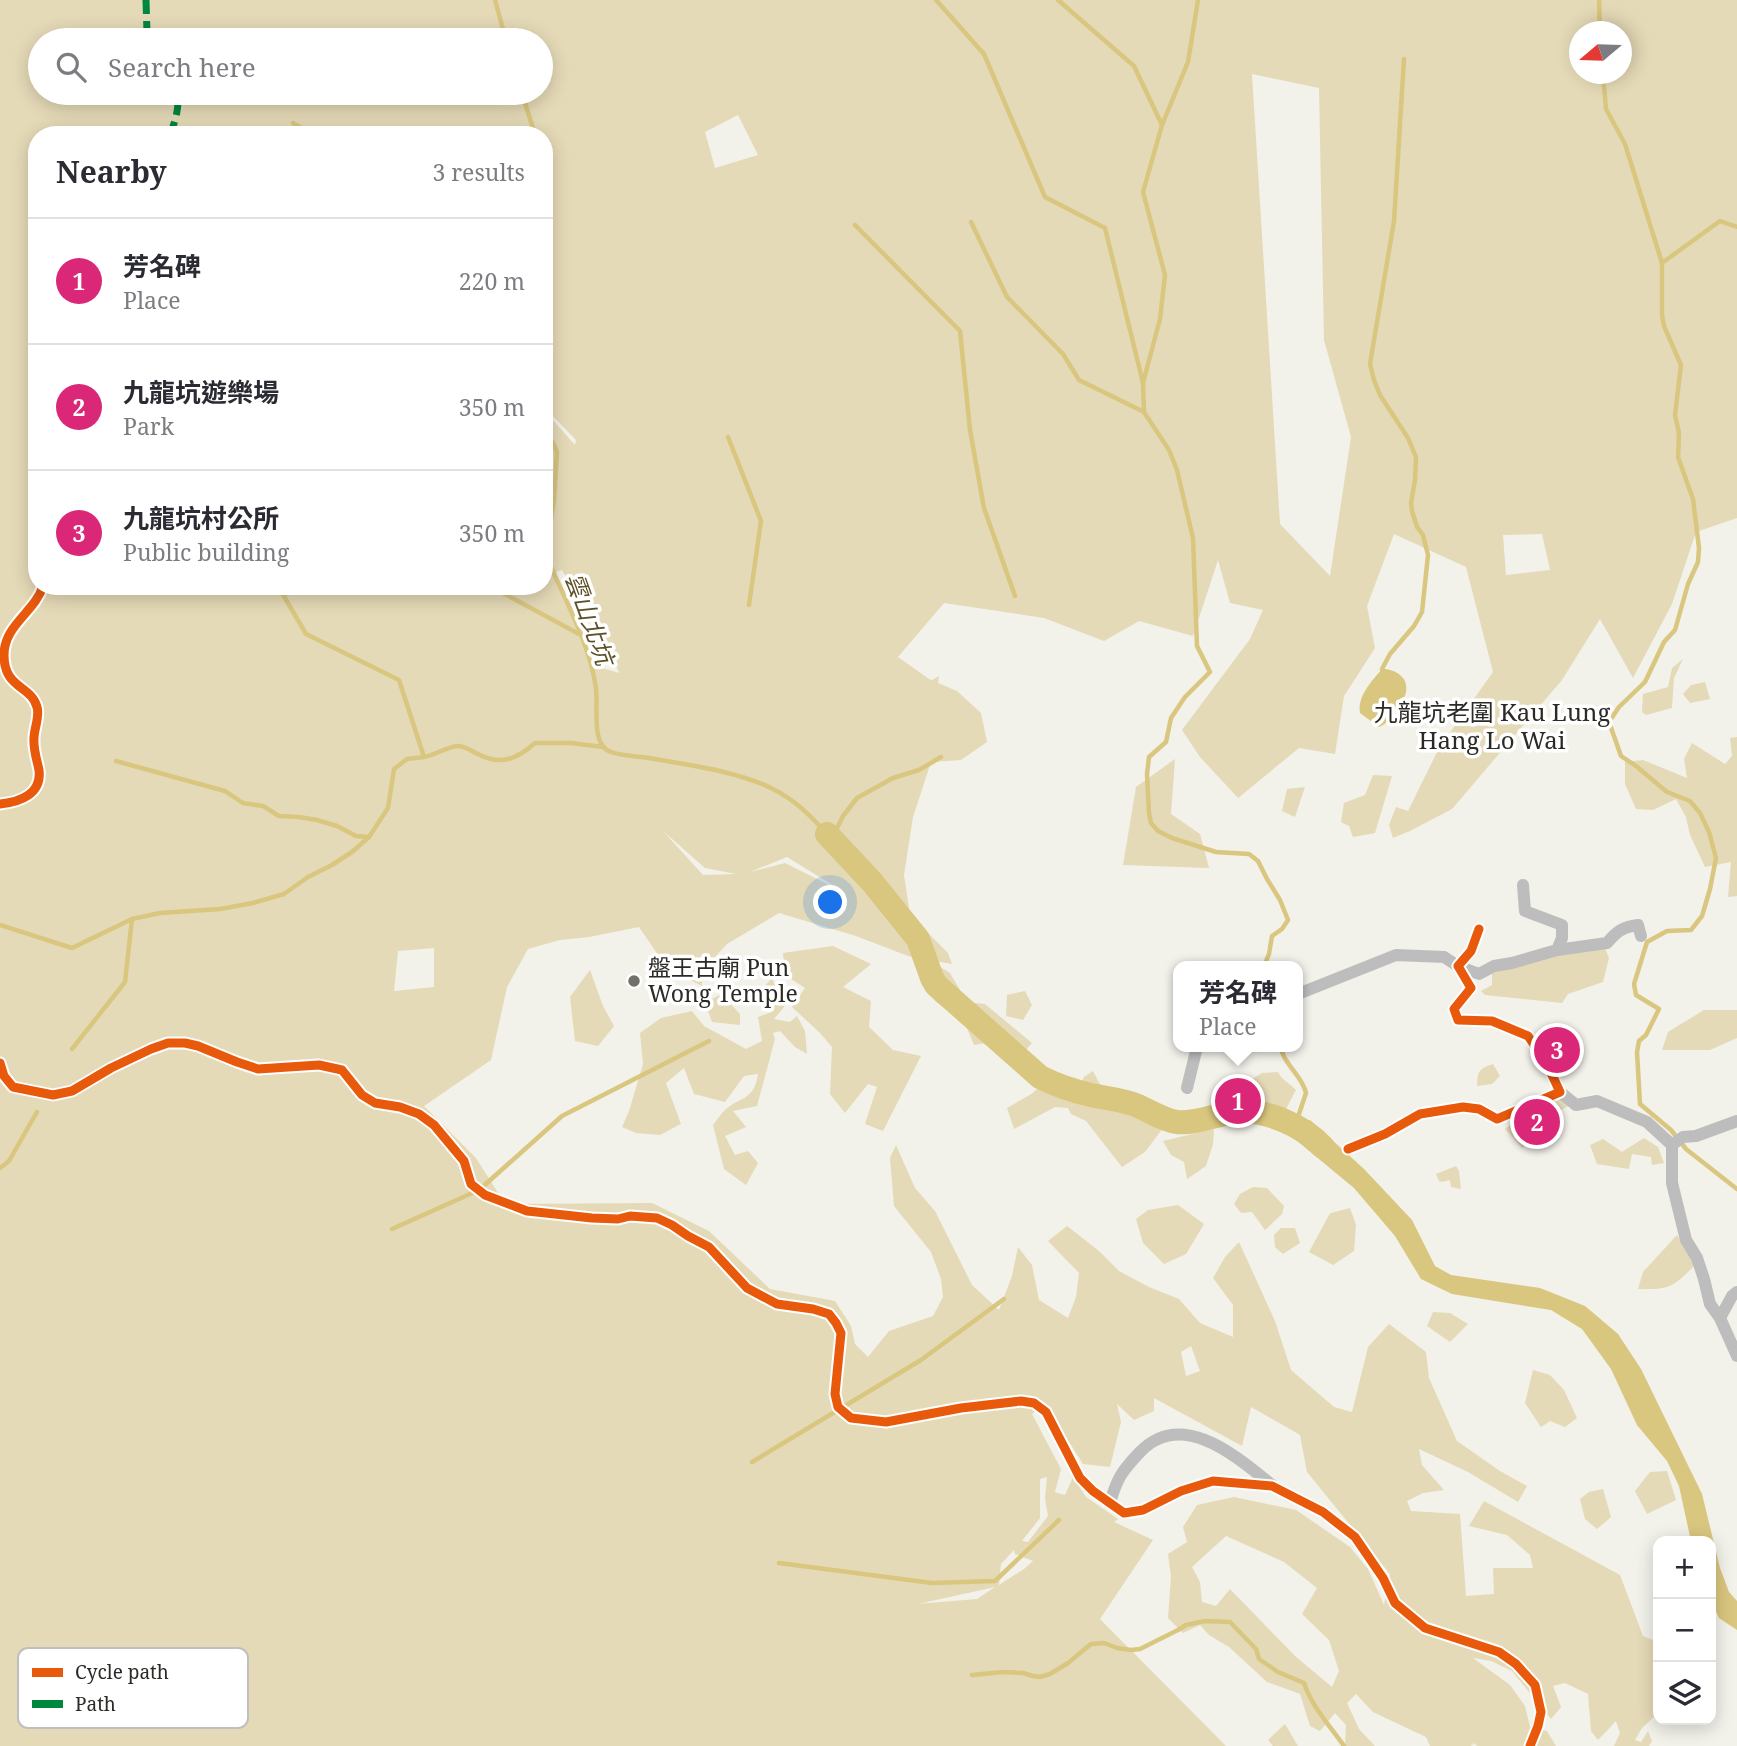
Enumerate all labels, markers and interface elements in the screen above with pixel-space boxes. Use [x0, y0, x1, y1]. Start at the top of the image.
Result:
north arrow [1569, 21, 1632, 84]
search box [28, 28, 553, 105]
icon: search [52, 48, 90, 86]
text: Search here [108, 49, 256, 85]
text: Nearby [56, 151, 167, 192]
text: 3 results [432, 156, 525, 188]
text: 芳名碑 [123, 248, 201, 284]
text: 1 [73, 265, 86, 297]
text: 220 m [459, 265, 525, 297]
text: Place [123, 284, 181, 316]
text: 九龍坑遊樂場 [123, 374, 279, 410]
text: 2 [73, 391, 86, 423]
text: 350 m [459, 391, 525, 423]
text: Park [123, 410, 174, 442]
text: 九龍坑村公所 [123, 500, 279, 536]
text: 3 [73, 517, 86, 549]
text: 350 m [459, 517, 525, 549]
text: Public building [123, 536, 289, 568]
water label: 雲山北坑 [558, 568, 623, 672]
district label: 九龍坑老圍 Kau Lung Hang Lo Wai [1374, 695, 1610, 756]
your location [813, 885, 847, 919]
place label: 盤王古廟 Pun Wong Temple [648, 951, 798, 1009]
popup [1173, 961, 1303, 1052]
marker: 盤王古廟 Pun Wong Temple [626, 973, 642, 989]
text: 芳名碑 [1199, 974, 1277, 1010]
text: Place [1199, 1010, 1257, 1042]
pin: 3 [1534, 1024, 1580, 1076]
pin: 1 [1215, 1075, 1261, 1127]
pin: 2 [1514, 1096, 1560, 1148]
map controls [1653, 1536, 1716, 1725]
button: + [1653, 1536, 1716, 1599]
button: − [1653, 1599, 1716, 1662]
legend [18, 1648, 248, 1728]
text: Cycle path [75, 1659, 169, 1685]
button: layers [1653, 1662, 1716, 1725]
text: Path [75, 1691, 116, 1717]

